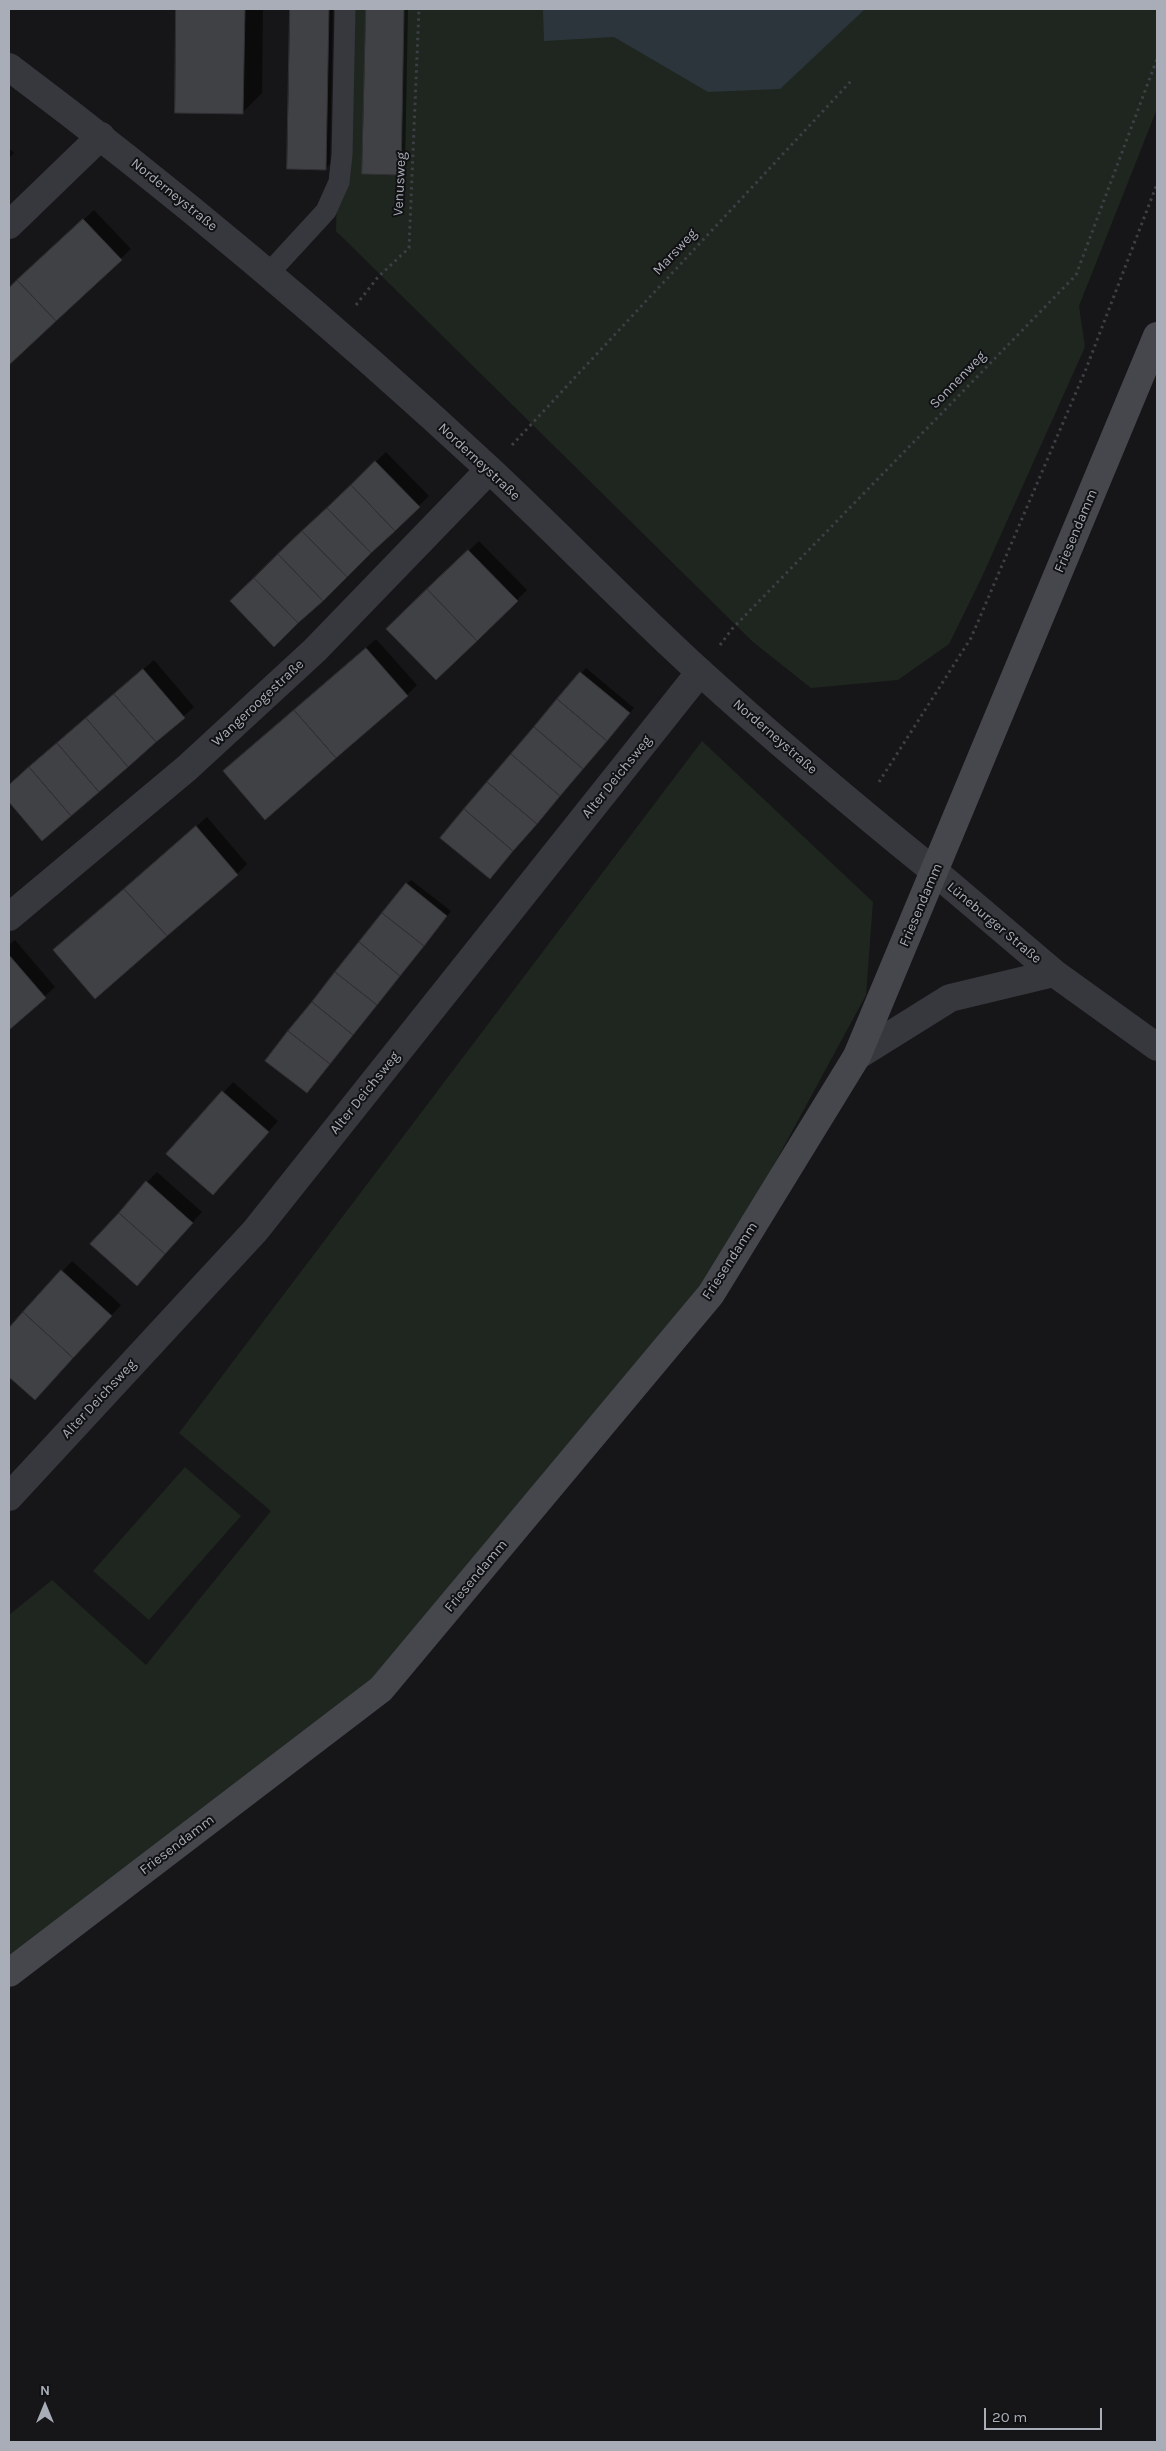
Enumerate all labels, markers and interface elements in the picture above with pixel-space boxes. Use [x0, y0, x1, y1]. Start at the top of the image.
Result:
street label: Venusweg [390, 152, 410, 216]
street label: Norderneystraße [127, 155, 221, 235]
street label: Marsweg [649, 225, 701, 279]
street label: Sonnenweg [926, 348, 990, 412]
street label: Norderneystraße [434, 420, 524, 504]
street label: Friesendamm [1051, 487, 1101, 575]
street label: Wangeroogestraße [208, 656, 308, 750]
street label: Norderneystraße [729, 696, 821, 778]
street label: Alter Deichsweg [578, 732, 656, 822]
street label: Friesendamm [896, 861, 946, 949]
street label: Lüneburger Straße [943, 879, 1045, 967]
street label: Alter Deichsweg [326, 1048, 404, 1138]
street label: Friesendamm [699, 1219, 761, 1303]
street label: Alter Deichsweg [58, 1356, 140, 1442]
street label: Friesendamm [441, 1537, 511, 1615]
street label: Friesendamm [136, 1812, 218, 1878]
north arrow [20, 2381, 70, 2431]
text: N [40, 2382, 50, 2399]
scale bar [986, 2398, 1104, 2430]
text: 20 m [992, 2408, 1027, 2426]

